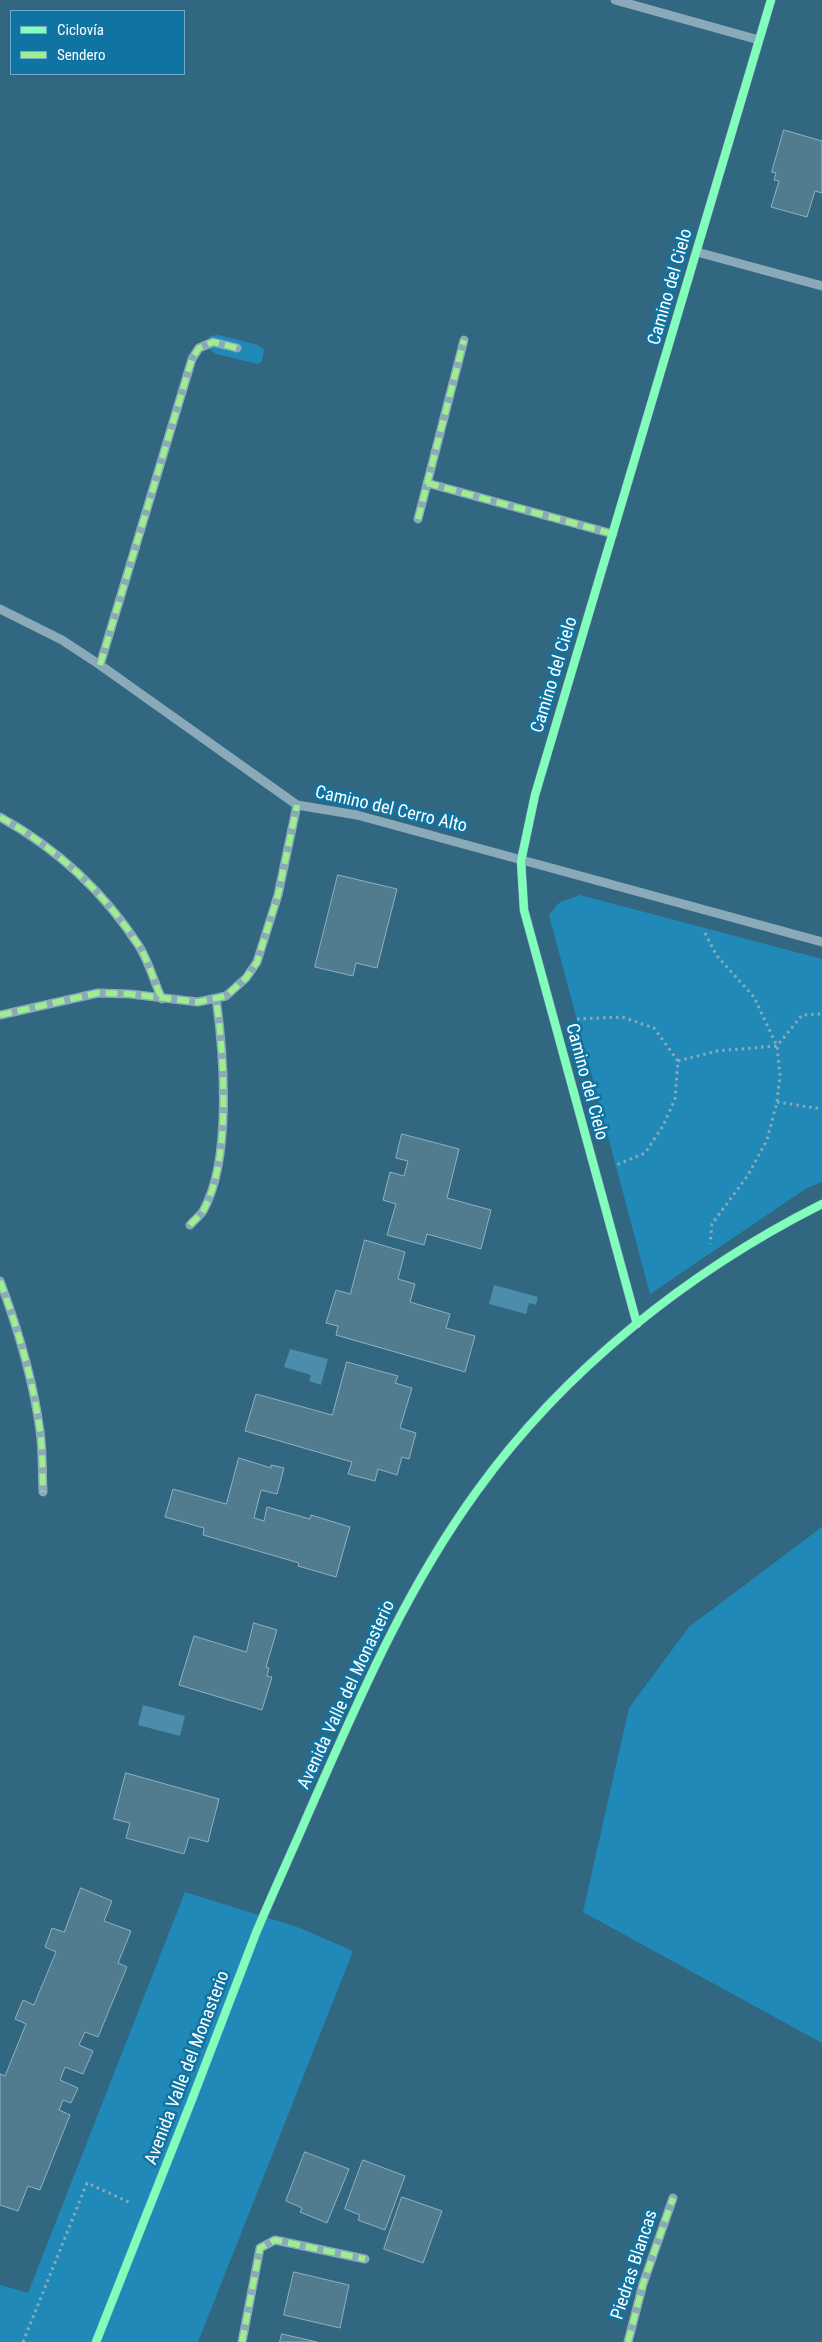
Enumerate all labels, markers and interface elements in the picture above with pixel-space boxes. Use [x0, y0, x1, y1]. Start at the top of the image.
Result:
legend [10, 10, 185, 75]
text: Ciclovía [57, 21, 104, 39]
text: Sendero [57, 46, 106, 64]
street label: Camino del Cielo [644, 226, 698, 348]
street label: Camino del Cielo [527, 614, 583, 736]
street label: Camino del Cerro Alto [313, 782, 469, 838]
street label: Camino del Cielo [560, 1021, 612, 1143]
street label: Avenida Valle del Monasterio [294, 1597, 400, 1793]
street label: Avenida Valle del Monasterio [141, 1968, 235, 2168]
street label: Piedras Blancas [607, 2207, 663, 2323]

